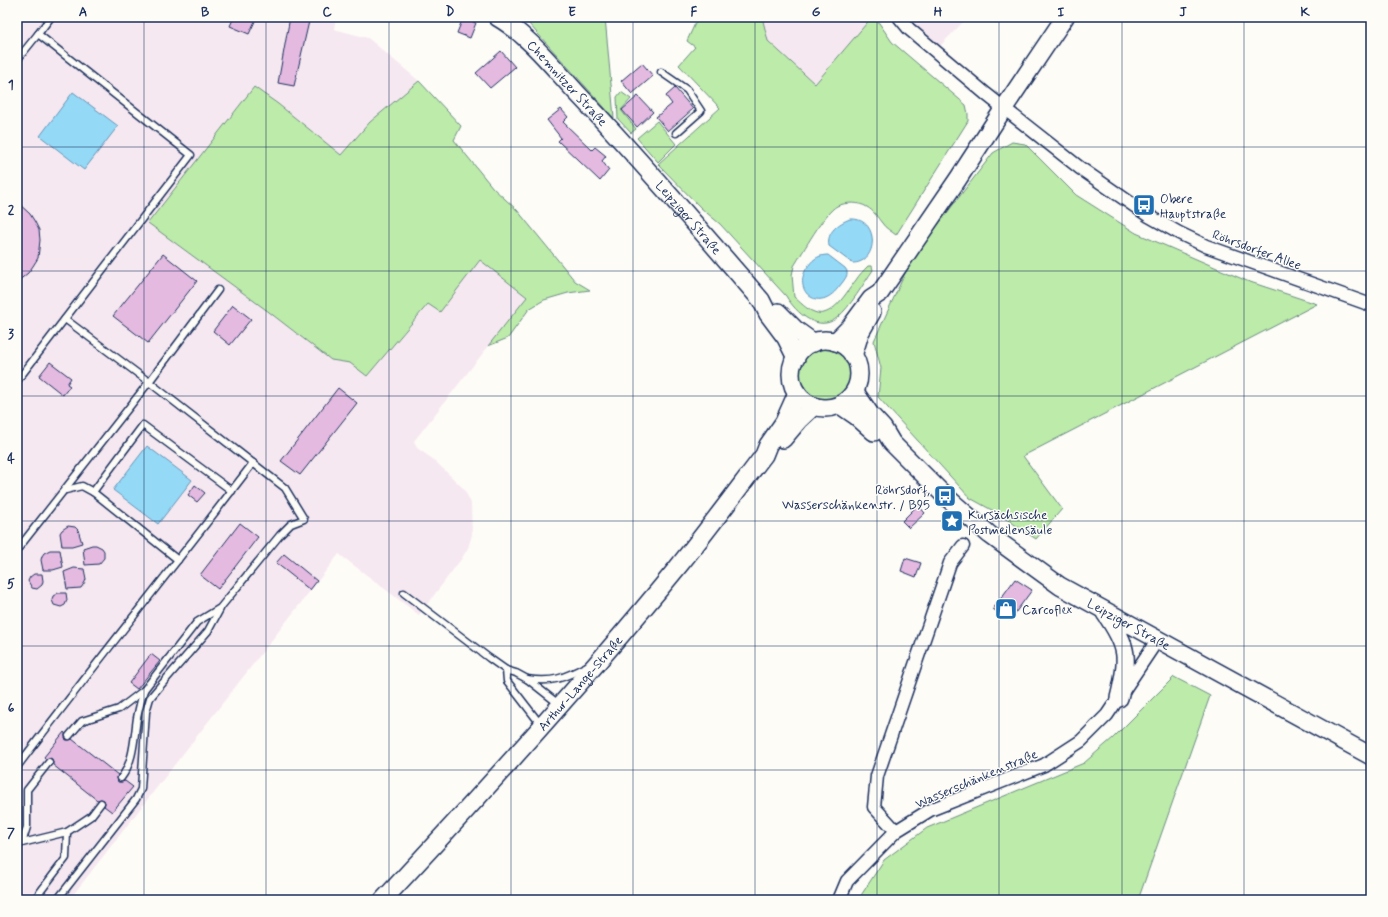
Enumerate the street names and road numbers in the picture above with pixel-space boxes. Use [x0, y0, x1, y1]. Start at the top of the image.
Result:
street label: Chemnitzer Straße [523, 37, 611, 130]
street label: Leipziger Straße [651, 178, 725, 259]
street label: Röhrsdorfer Allee [1210, 226, 1303, 274]
street label: Leipziger Straße [1084, 595, 1173, 655]
street label: Arthur-Lange-Straße [535, 633, 627, 735]
street label: Wasserschänkenstraße [913, 746, 1040, 813]

